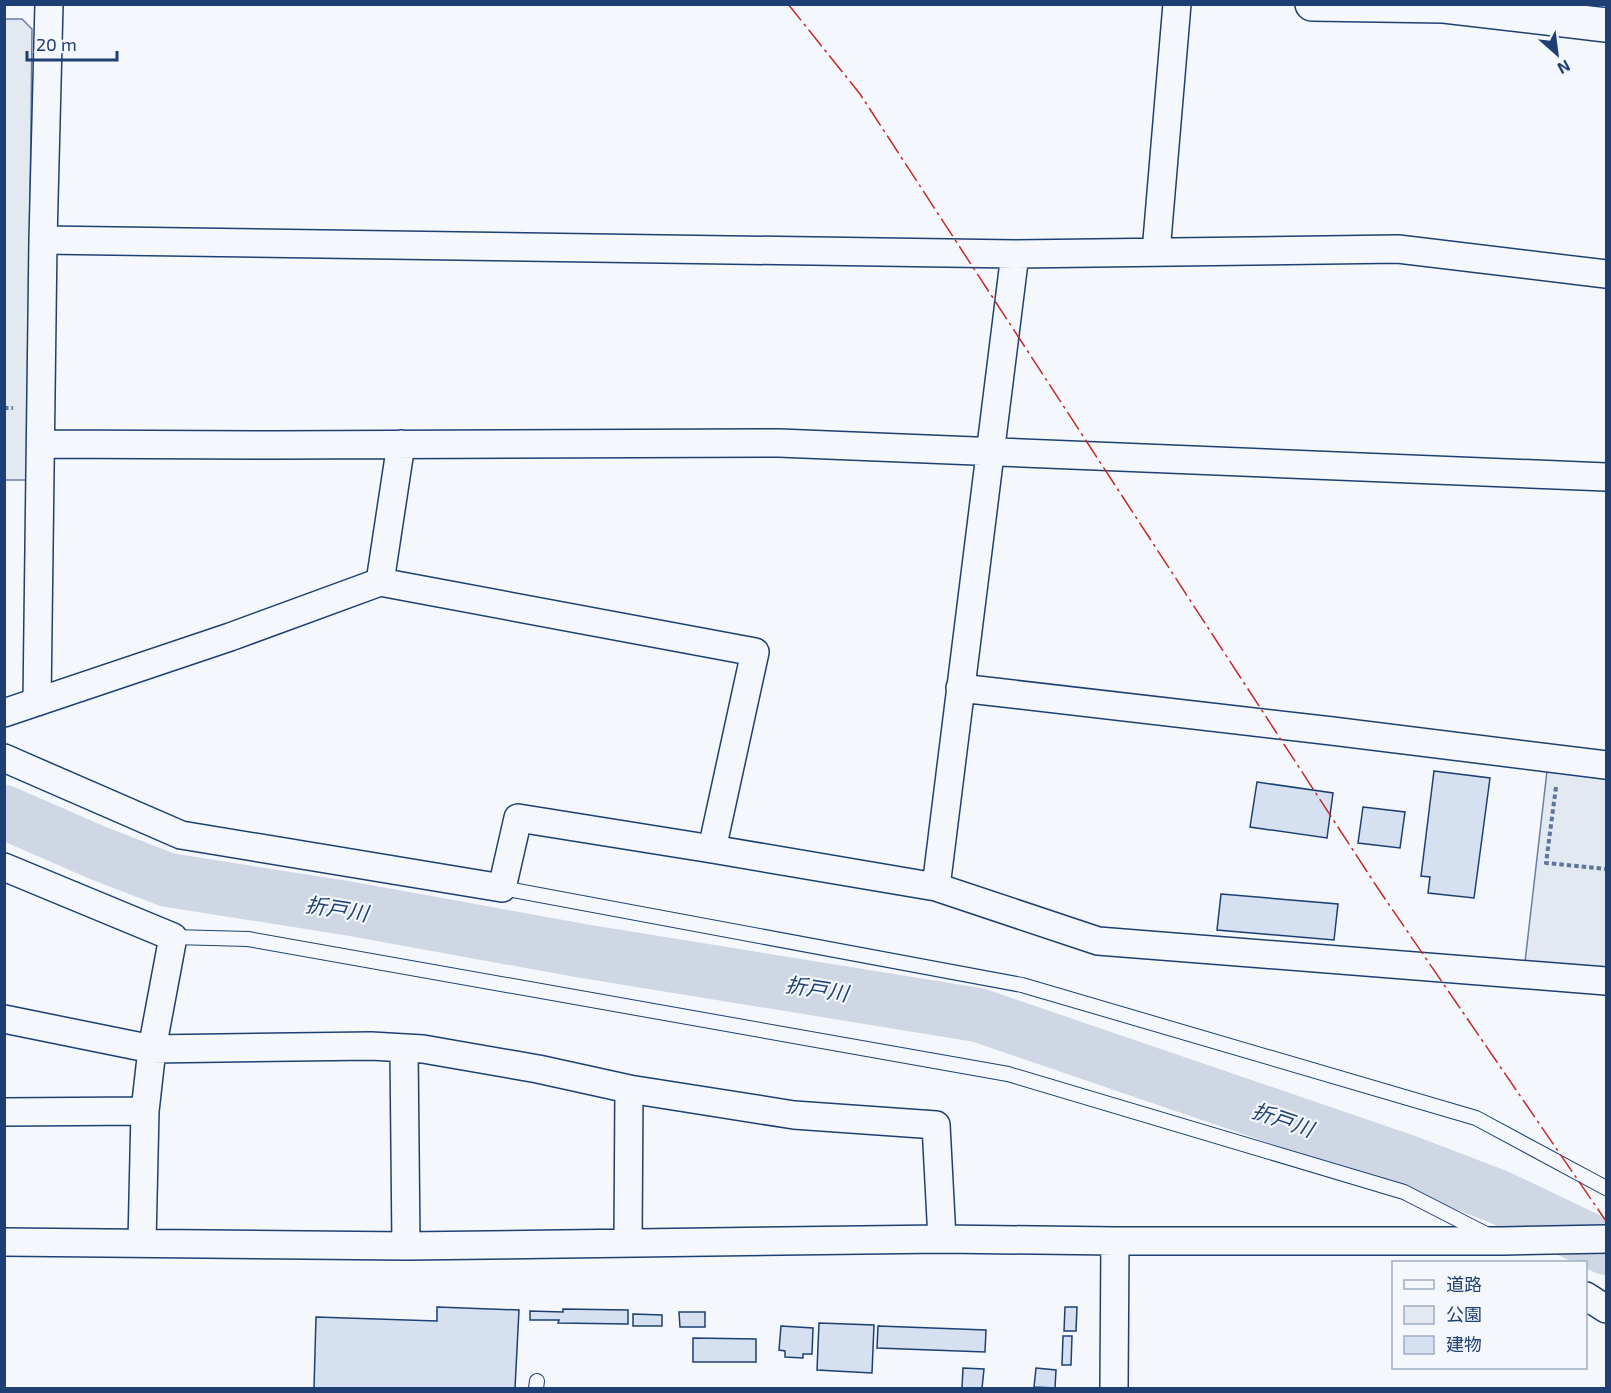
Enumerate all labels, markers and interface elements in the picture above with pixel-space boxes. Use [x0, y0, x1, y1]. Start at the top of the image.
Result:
scale bar [27, 24, 117, 62]
north arrow [1527, 24, 1587, 84]
text: 20 m [36, 33, 77, 55]
text: N [1555, 57, 1574, 79]
water label: 折戸川 [304, 891, 372, 926]
water label: 折戸川 [784, 971, 852, 1006]
water label: 折戸川 [1249, 1097, 1319, 1142]
legend [1392, 1261, 1587, 1369]
text: 道路 [1446, 1273, 1482, 1295]
text: 公園 [1446, 1303, 1482, 1325]
text: 建物 [1446, 1333, 1482, 1355]

